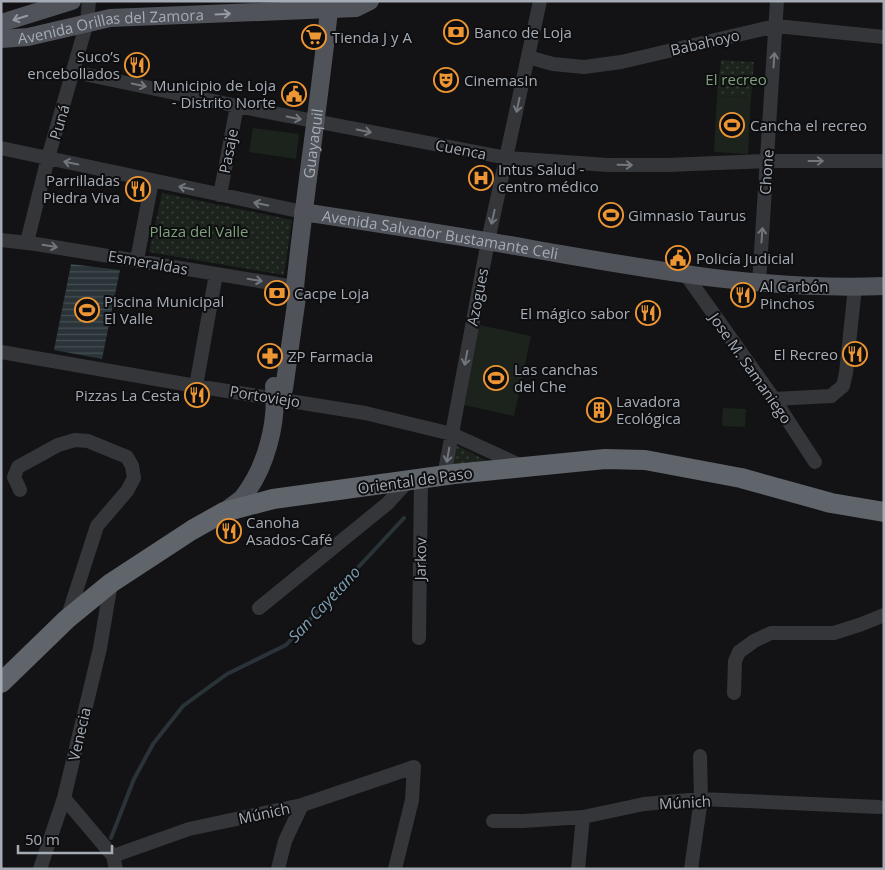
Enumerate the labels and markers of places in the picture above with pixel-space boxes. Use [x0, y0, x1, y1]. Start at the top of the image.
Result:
bank icon: Banco de Loja [443, 19, 469, 45]
place label: Banco de Loja [474, 22, 572, 42]
supermarket icon: Tienda J y A [301, 24, 327, 50]
place label: Tienda J y A [332, 27, 412, 47]
place label: Suco’s encebollados [27, 46, 120, 83]
restaurant icon: Suco’s encebollados [124, 52, 150, 78]
theatre icon: CinemasIn [433, 67, 459, 93]
place label: CinemasIn [464, 70, 538, 90]
place label: Municipio de Loja - Distrito Norte [153, 75, 276, 112]
public building icon: Municipio de Loja - Distrito Norte [281, 81, 307, 107]
sports icon: Cancha el recreo [719, 112, 745, 138]
place label: Cancha el recreo [750, 115, 867, 135]
place label: Intus Salud - centro médico [498, 159, 599, 196]
hospital icon: Intus Salud - centro médico [468, 165, 494, 191]
place label: Parrilladas Piedra Viva [43, 170, 120, 207]
restaurant icon: Parrilladas Piedra Viva [125, 176, 151, 202]
sports icon: Gimnasio Taurus [598, 202, 624, 228]
place label: Gimnasio Taurus [628, 205, 746, 225]
public building icon: Policía Judicial [665, 245, 691, 271]
place label: Policía Judicial [696, 248, 794, 268]
place label: Al Carbón Pinchos [760, 276, 828, 313]
bank icon: Cacpe Loja [264, 280, 290, 306]
restaurant icon: Al Carbón Pinchos [730, 282, 756, 308]
place label: Cacpe Loja [294, 283, 369, 303]
place label: Piscina Municipal El Valle [104, 291, 224, 328]
sports icon: Piscina Municipal El Valle [74, 297, 100, 323]
restaurant icon: El mágico sabor [635, 300, 661, 326]
place label: El mágico sabor [520, 303, 630, 323]
restaurant icon: El Recreo [842, 341, 868, 367]
pharmacy icon: ZP Farmacia [257, 343, 283, 369]
place label: El Recreo [774, 344, 838, 364]
place label: ZP Farmacia [288, 346, 373, 366]
place label: Las canchas del Che [514, 359, 598, 396]
sports icon: Las canchas del Che [483, 365, 509, 391]
restaurant icon: Pizzas La Cesta [184, 382, 210, 408]
place label: Pizzas La Cesta [75, 385, 180, 405]
place label: Lavadora Ecológica [616, 391, 681, 428]
building icon: Lavadora Ecológica [586, 397, 612, 423]
place label: Canoha Asados-Café [246, 512, 332, 549]
restaurant icon: Canoha Asados-Café [216, 518, 242, 544]

